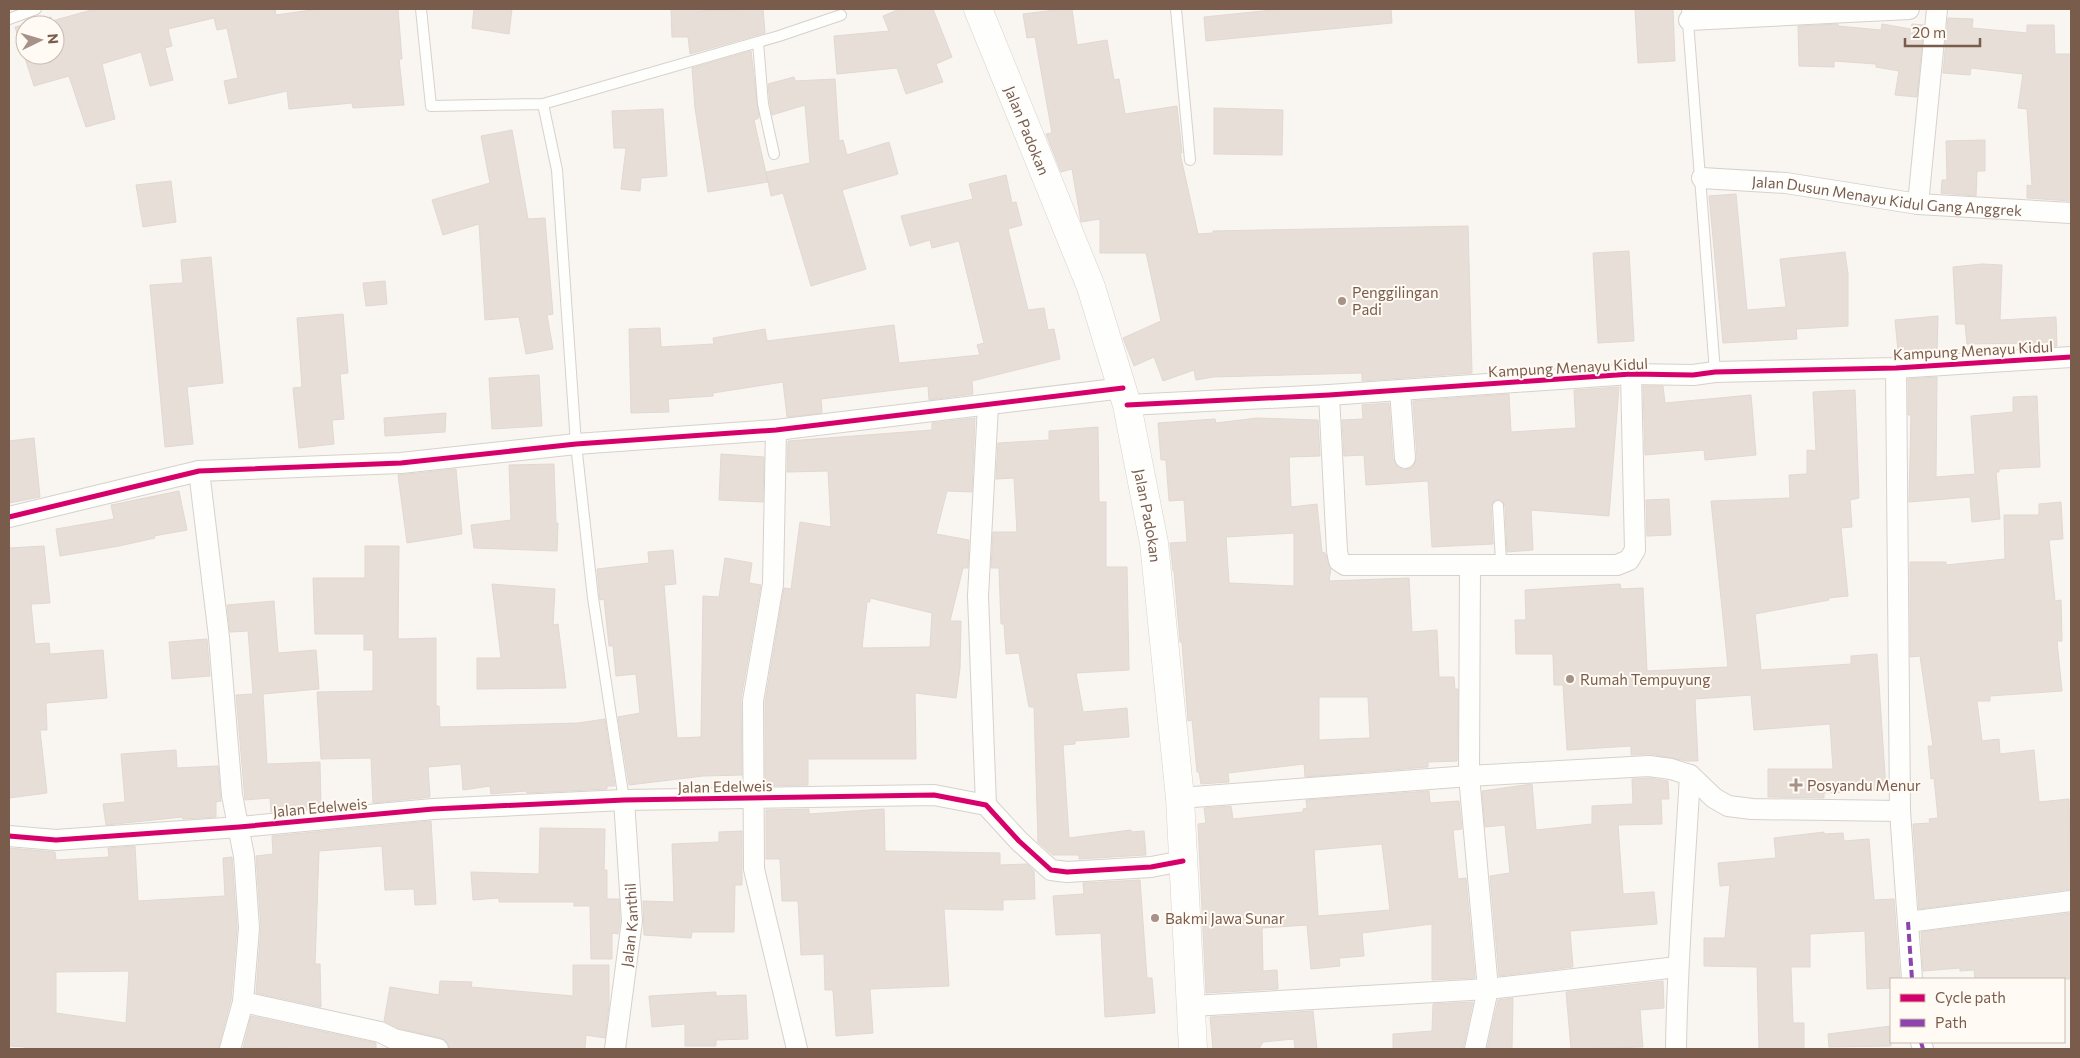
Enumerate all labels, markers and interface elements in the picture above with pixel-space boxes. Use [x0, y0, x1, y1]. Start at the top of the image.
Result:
north arrow [15, 15, 65, 65]
scale bar [1905, 15, 1980, 47]
text: 20 m [1912, 23, 1946, 41]
text: N [45, 33, 62, 45]
street label: Jalan Padokan [1001, 83, 1054, 178]
street label: Jalan Dusun Menayu Kidul Gang Anggrek [1751, 172, 2023, 219]
place label: Penggilingan Padi [1352, 283, 1439, 318]
marker: Penggilingan Padi [1336, 295, 1348, 307]
street label: Kampung Menayu Kidul [1893, 337, 2053, 363]
street label: Kampung Menayu Kidul [1488, 354, 1648, 380]
street label: Jalan Padokan [1131, 467, 1165, 563]
place label: Rumah Tempuyung [1580, 670, 1710, 688]
marker: Rumah Tempuyung [1564, 673, 1576, 685]
street label: Jalan Edelweis [677, 776, 773, 796]
place label: Posyandu Menur [1807, 776, 1921, 794]
marker: Posyandu Menur [1789, 778, 1803, 792]
street label: Jalan Edelweis [272, 794, 368, 820]
street label: Jalan Kanthil [617, 882, 641, 968]
place label: Bakmi Jawa Sunar [1165, 909, 1285, 927]
marker: Bakmi Jawa Sunar [1149, 912, 1161, 924]
legend [1890, 978, 2065, 1043]
text: Cycle path [1935, 988, 2006, 1006]
text: Path [1935, 1013, 1967, 1031]

